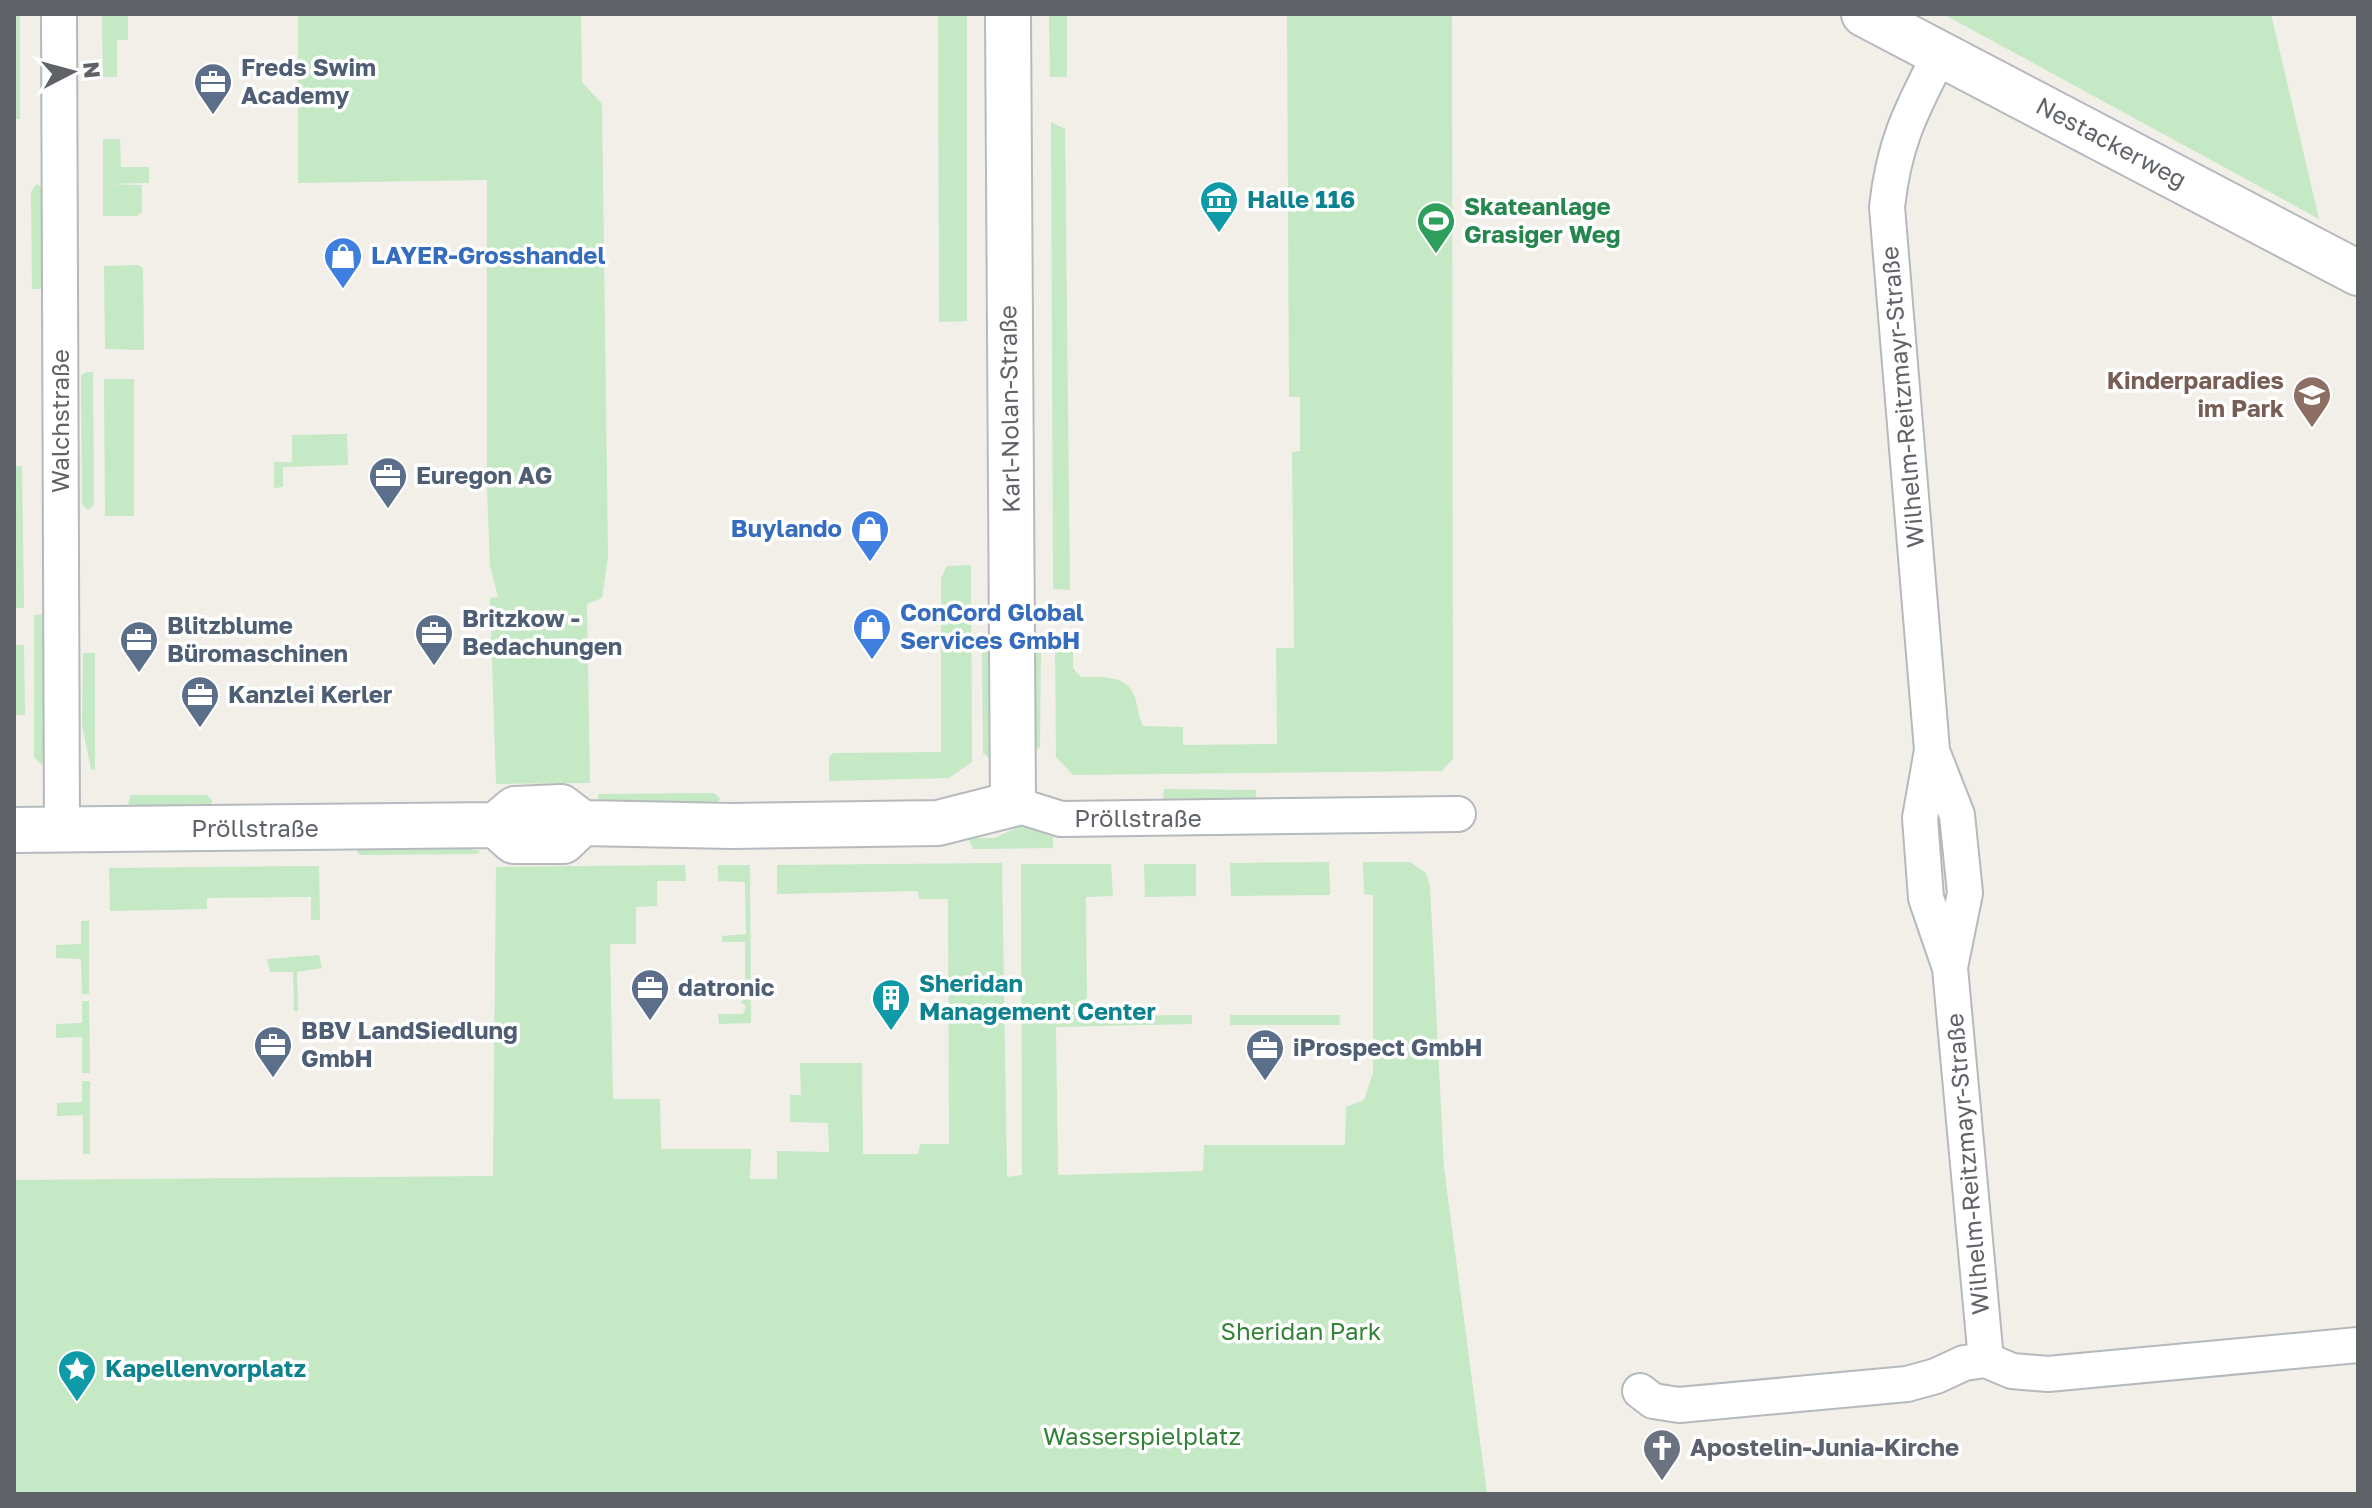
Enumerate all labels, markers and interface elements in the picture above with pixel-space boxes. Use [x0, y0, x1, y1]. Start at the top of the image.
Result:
north arrow [32, 32, 112, 112]
place label: Freds Swim Academy [241, 52, 376, 109]
text: N [78, 60, 107, 80]
office icon: Freds Swim Academy [192, 61, 234, 116]
street label: Nestackerweg [2032, 90, 2192, 193]
museum icon: Halle 116 [1198, 179, 1240, 234]
place label: Halle 116 [1247, 184, 1355, 213]
place label: Skateanlage Grasiger Weg [1464, 191, 1621, 248]
sports icon: Skateanlage Grasiger Weg [1415, 200, 1457, 255]
shop icon: LAYER-Grosshandel [322, 235, 364, 290]
place label: LAYER-Grosshandel [371, 240, 606, 269]
street label: Wilhelm-Reitzmayr-Straße [1874, 245, 1929, 549]
street label: Karl-Nolan-Straße [992, 305, 1025, 513]
street label: Walchstraße [45, 349, 74, 493]
place label: Kinderparadies im Park [2107, 365, 2284, 422]
school or university icon: Kinderparadies im Park [2291, 374, 2333, 429]
office icon: Euregon AG [367, 455, 409, 510]
place label: Euregon AG [416, 460, 552, 489]
shop icon: Buylando [849, 508, 891, 563]
place label: Buylando [731, 513, 842, 542]
place label: ConCord Global Services GmbH [900, 597, 1084, 654]
place label: Britzkow - Bedachungen [462, 603, 622, 660]
shop icon: ConCord Global Services GmbH [851, 606, 893, 661]
place label: Blitzblume Büromaschinen [167, 610, 348, 667]
office icon: Britzkow - Bedachungen [413, 612, 455, 667]
office icon: Blitzblume Büromaschinen [118, 619, 160, 674]
office icon: Kanzlei Kerler [179, 674, 221, 729]
place label: Kanzlei Kerler [228, 679, 392, 708]
street label: Pröllstraße [1074, 803, 1202, 832]
street label: Pröllstraße [191, 813, 319, 842]
office icon: datronic [629, 967, 671, 1022]
place label: Sheridan Management Center [919, 968, 1156, 1025]
place label: datronic [678, 972, 775, 1001]
building icon: Sheridan Management Center [870, 977, 912, 1032]
street label: Wilhelm-Reitzmayr-Straße [1939, 1012, 1994, 1316]
place label: BBV LandSiedlung GmbH [301, 1015, 518, 1072]
office icon: BBV LandSiedlung GmbH [252, 1024, 294, 1079]
office icon: iProspect GmbH [1244, 1027, 1286, 1082]
place label: iProspect GmbH [1293, 1032, 1482, 1061]
park label: Sheridan Park [1221, 1316, 1381, 1345]
place icon: Kapellenvorplatz [56, 1348, 98, 1403]
place label: Kapellenvorplatz [105, 1353, 306, 1382]
park label: Wasserspielplatz [1043, 1421, 1241, 1450]
church icon: Apostelin-Junia-Kirche [1641, 1427, 1683, 1482]
place label: Apostelin-Junia-Kirche [1690, 1432, 1959, 1461]

